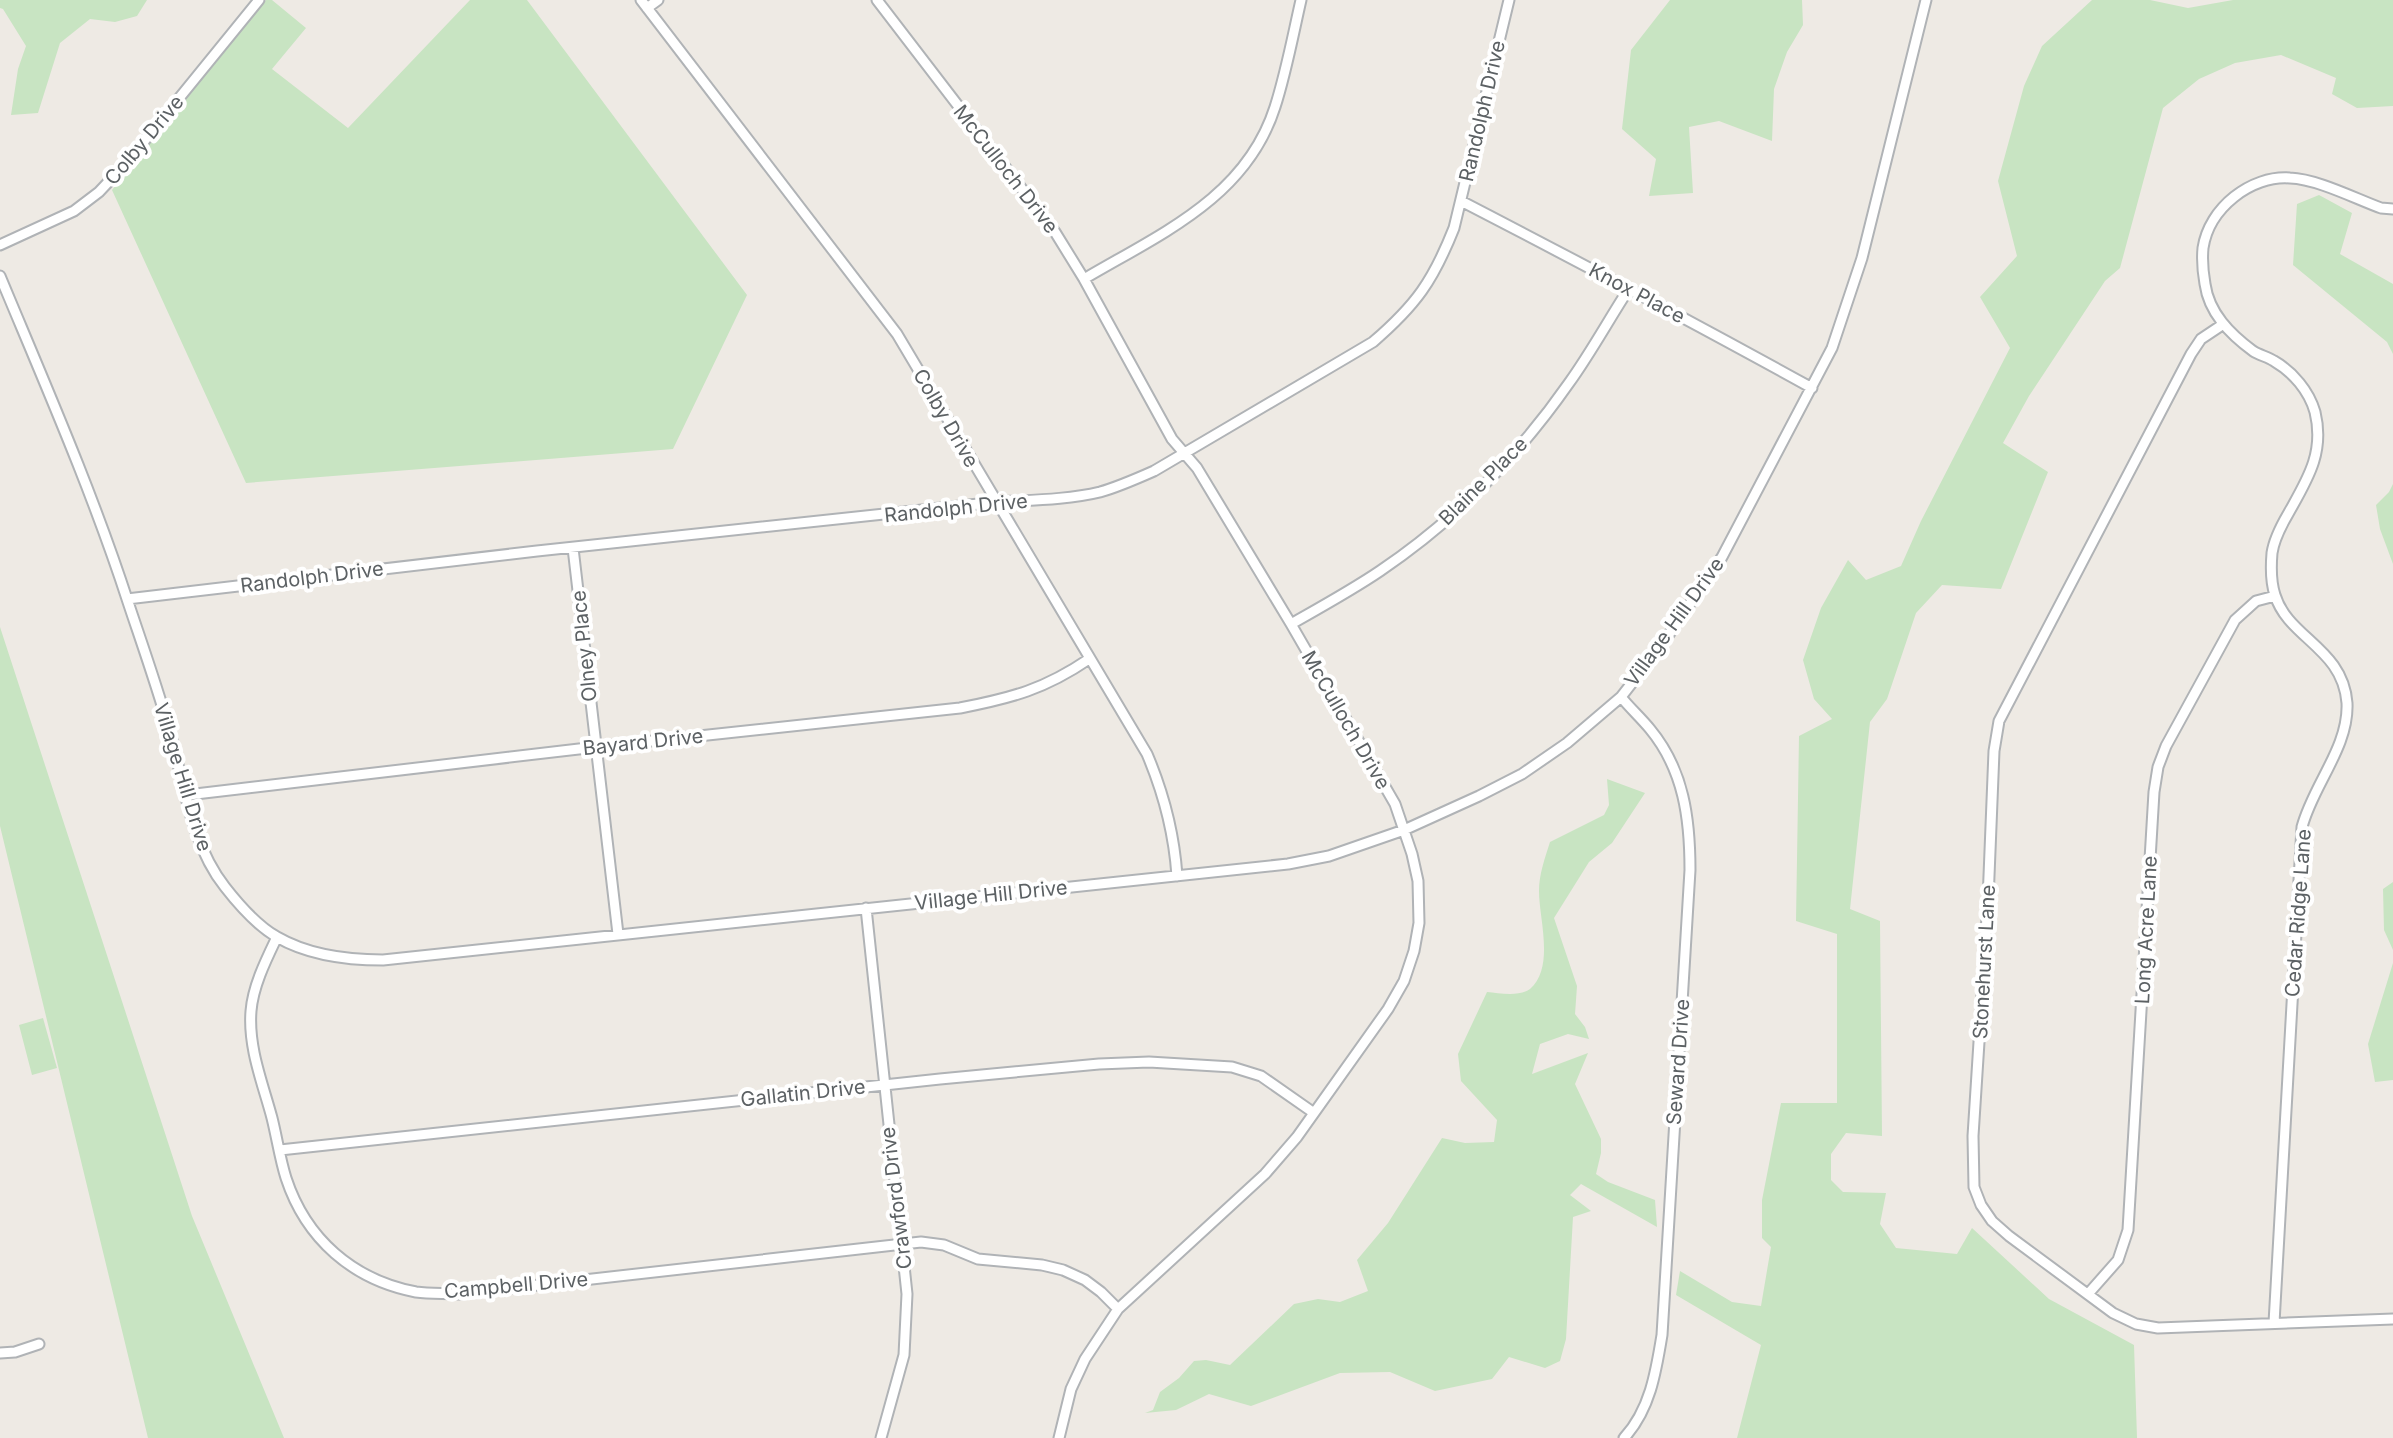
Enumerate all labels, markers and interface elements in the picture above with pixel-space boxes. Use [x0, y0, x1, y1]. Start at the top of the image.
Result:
street label: Randolph Drive [1454, 38, 1510, 184]
street label: Colby Drive [100, 90, 188, 190]
street label: McCulloch Drive [948, 100, 1064, 238]
street label: Knox Place [1585, 258, 1689, 328]
street label: Colby Drive [908, 364, 984, 472]
street label: Blaine Place [1434, 432, 1532, 530]
street label: Randolph Drive [883, 489, 1029, 527]
street label: Village Hill Drive [1619, 553, 1729, 691]
street label: Randolph Drive [239, 556, 385, 598]
street label: Olney Place [566, 589, 602, 703]
street label: McCulloch Drive [1297, 646, 1395, 794]
street label: Village Hill Drive [149, 700, 217, 854]
street label: Bayard Drive [582, 724, 704, 760]
street label: Cedar Ridge Lane [2280, 828, 2316, 998]
street label: Long Acre Lane [2130, 855, 2162, 1005]
street label: Village Hill Drive [913, 875, 1069, 915]
street label: Stonehurst Lane [1968, 884, 2000, 1040]
street label: Seward Drive [1662, 998, 1694, 1126]
street label: Gallatin Drive [739, 1075, 867, 1111]
street label: Crawford Drive [875, 1125, 917, 1271]
street label: Campbell Drive [443, 1267, 589, 1303]

